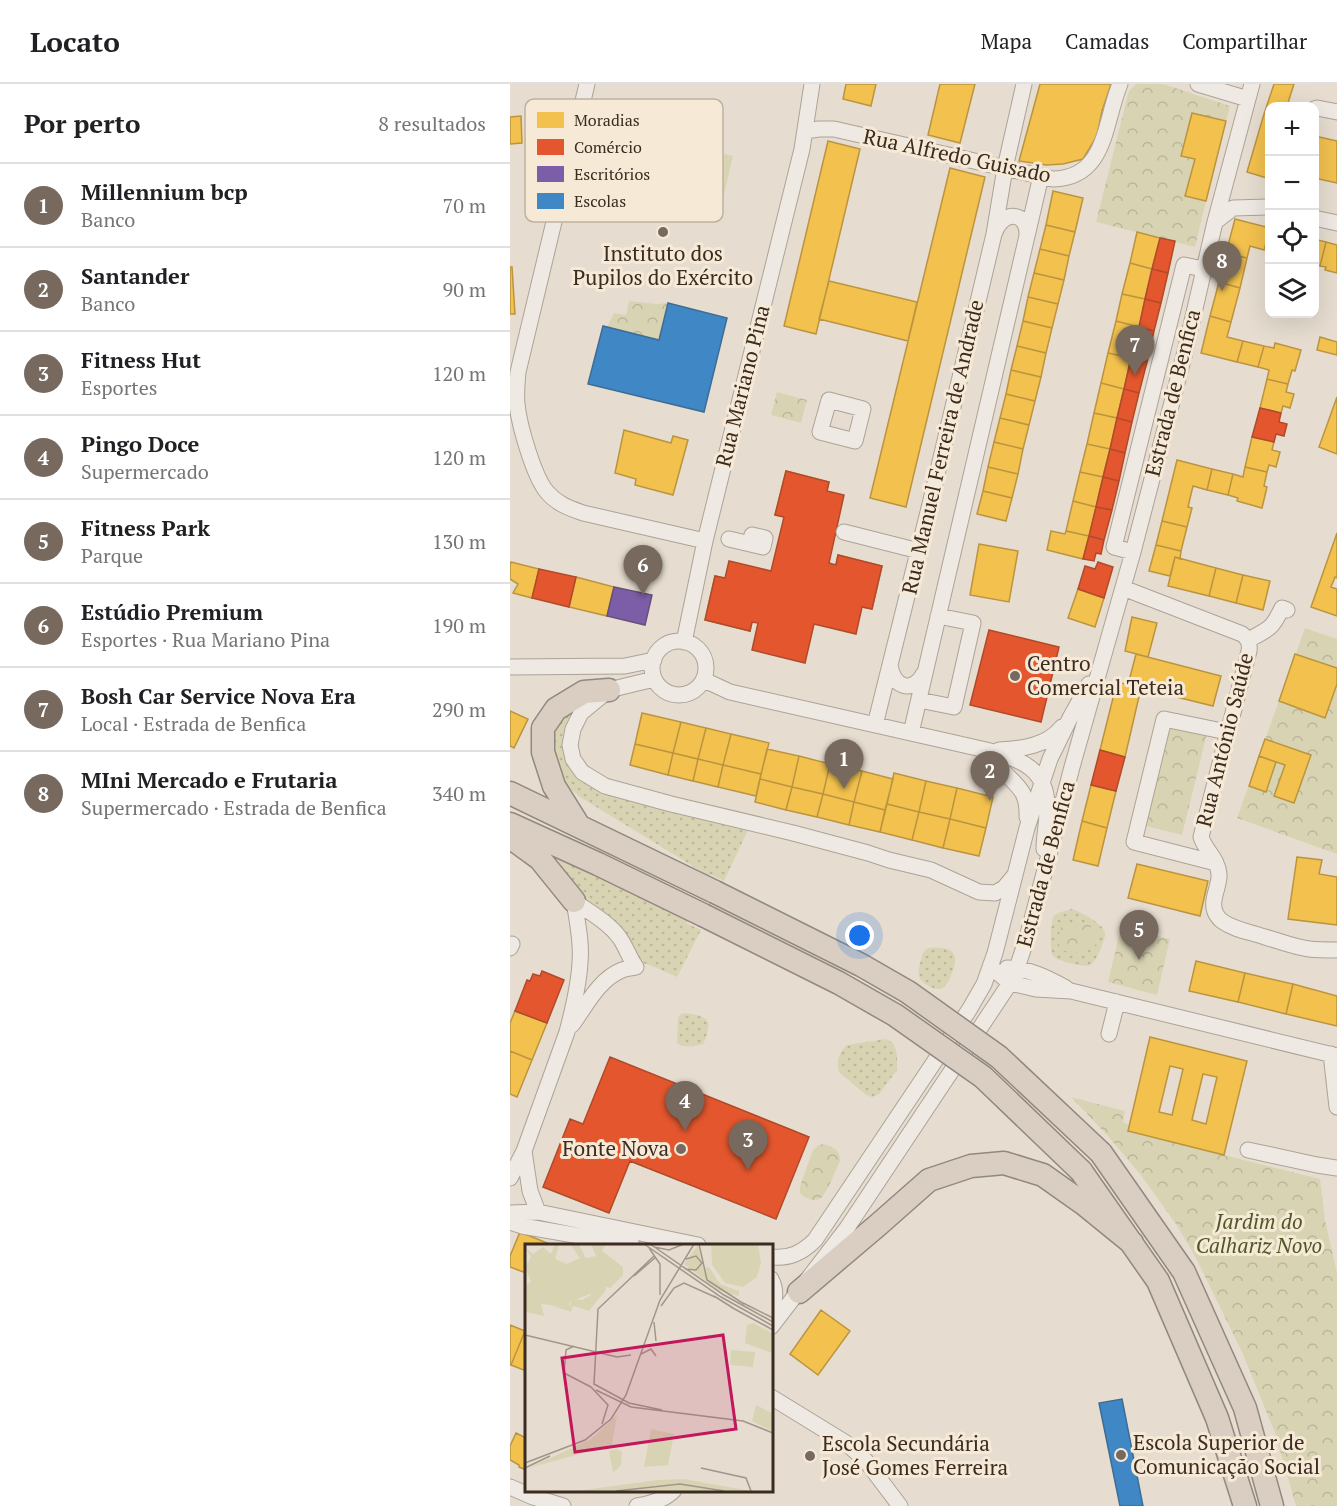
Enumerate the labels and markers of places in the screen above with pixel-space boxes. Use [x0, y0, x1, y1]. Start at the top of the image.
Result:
marker: Instituto dos Pupilos do Exército [656, 225, 670, 239]
place label: Instituto dos Pupilos do Exército [573, 239, 753, 291]
pin: 8 [1202, 242, 1242, 291]
pin: 7 [1116, 326, 1154, 375]
pin: 6 [624, 546, 662, 595]
place label: Centro Comercial Teteia [1027, 649, 1184, 701]
marker: Centro Comercial Teteia [1008, 669, 1022, 683]
pin: 1 [824, 740, 864, 789]
pin: 2 [970, 752, 1010, 801]
pin: 5 [1120, 910, 1158, 960]
pin: 4 [666, 1082, 705, 1131]
pin: 3 [728, 1120, 768, 1170]
place label: Fonte Nova [562, 1134, 669, 1162]
marker: Fonte Nova [674, 1142, 688, 1156]
place label: Escola Superior de Comunicação Social [1133, 1428, 1320, 1480]
place label: Escola Secundária José Gomes Ferreira [822, 1429, 1009, 1481]
marker: Escola Superior de Comunicação Social [1114, 1448, 1128, 1462]
marker: Escola Secundária José Gomes Ferreira [803, 1449, 817, 1463]

